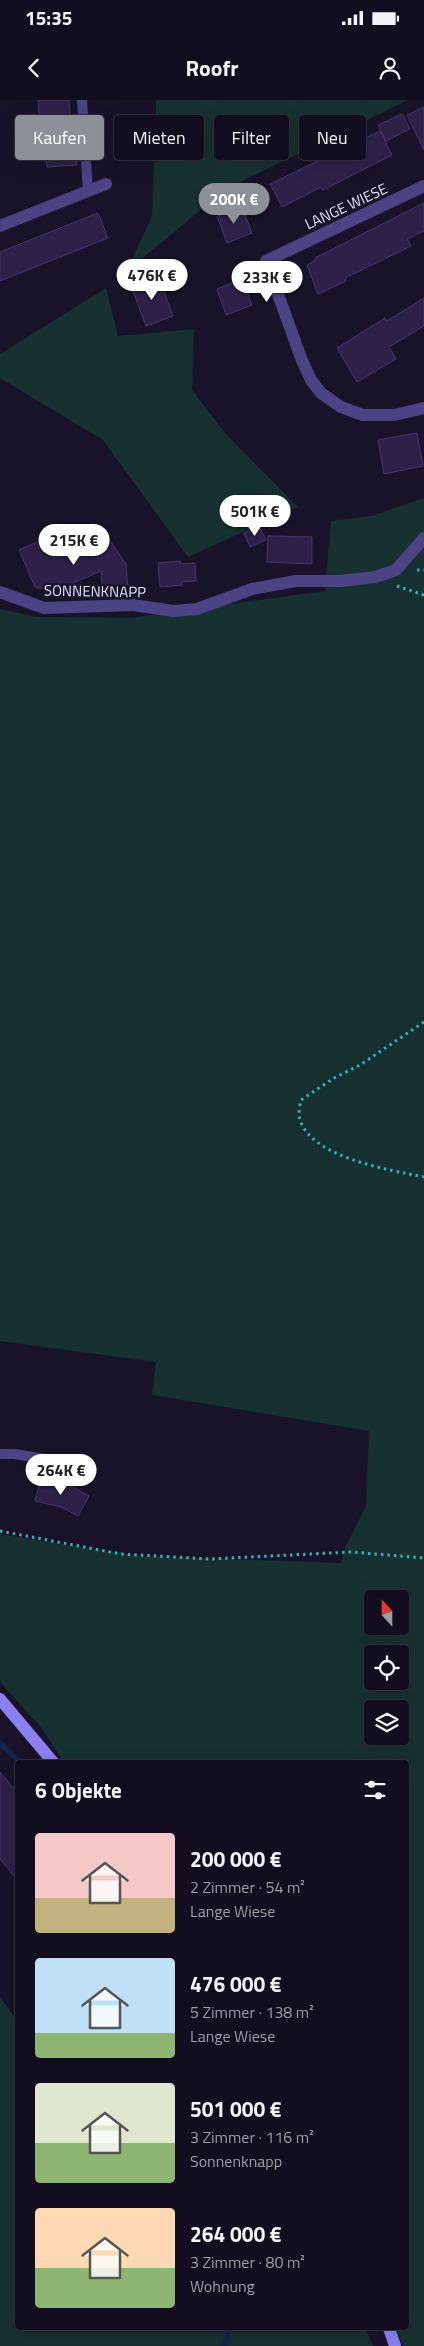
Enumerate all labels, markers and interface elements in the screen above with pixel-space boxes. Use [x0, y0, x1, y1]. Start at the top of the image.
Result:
text: 15:35 [25, 3, 72, 32]
text: Roofr [186, 51, 238, 85]
icon: back [20, 54, 48, 82]
icon: person [376, 54, 404, 82]
chip: Kaufen [15, 115, 104, 160]
chip: Mieten [114, 115, 204, 160]
chip: Filter [214, 115, 289, 160]
chip: Neu [299, 115, 366, 160]
street label: LANGE WIESE [301, 177, 391, 235]
pin: 200K € [193, 182, 275, 225]
text: 200K € [210, 187, 258, 211]
pin: 476K € [111, 258, 193, 301]
pin: 233K € [226, 260, 308, 303]
text: 476K € [128, 263, 176, 287]
text: 233K € [243, 265, 291, 289]
pin: 501K € [214, 494, 296, 537]
text: 501K € [231, 499, 279, 523]
pin: 215K € [33, 524, 115, 566]
text: 215K € [50, 528, 98, 552]
street label: SONNENKNAPP [44, 579, 146, 603]
pin: 264K € [20, 1454, 102, 1496]
text: 264K € [37, 1458, 85, 1482]
north arrow [364, 1590, 409, 1635]
map controls [364, 1590, 409, 1745]
button: locate [364, 1645, 409, 1690]
button: layers [364, 1700, 409, 1745]
text: 6 Objekte [35, 1774, 122, 1806]
icon: filters [361, 1776, 389, 1804]
text: 200 000 € [190, 1843, 282, 1875]
icon: home [75, 1853, 135, 1913]
text: 2 Zimmer · 54 m² [190, 1875, 305, 1899]
text: Lange Wiese [190, 1899, 275, 1923]
text: 476 000 € [190, 1968, 282, 2000]
icon: home [75, 1978, 135, 2038]
text: 5 Zimmer · 138 m² [190, 2000, 314, 2024]
text: Lange Wiese [190, 2024, 275, 2048]
text: 501 000 € [190, 2093, 282, 2125]
icon: home [75, 2103, 135, 2163]
text: 3 Zimmer · 116 m² [190, 2125, 314, 2149]
text: Sonnenknapp [190, 2149, 282, 2173]
text: 264 000 € [190, 2218, 282, 2250]
icon: home [75, 2228, 135, 2288]
text: 3 Zimmer · 80 m² [190, 2250, 305, 2274]
text: Wohnung [190, 2274, 255, 2298]

